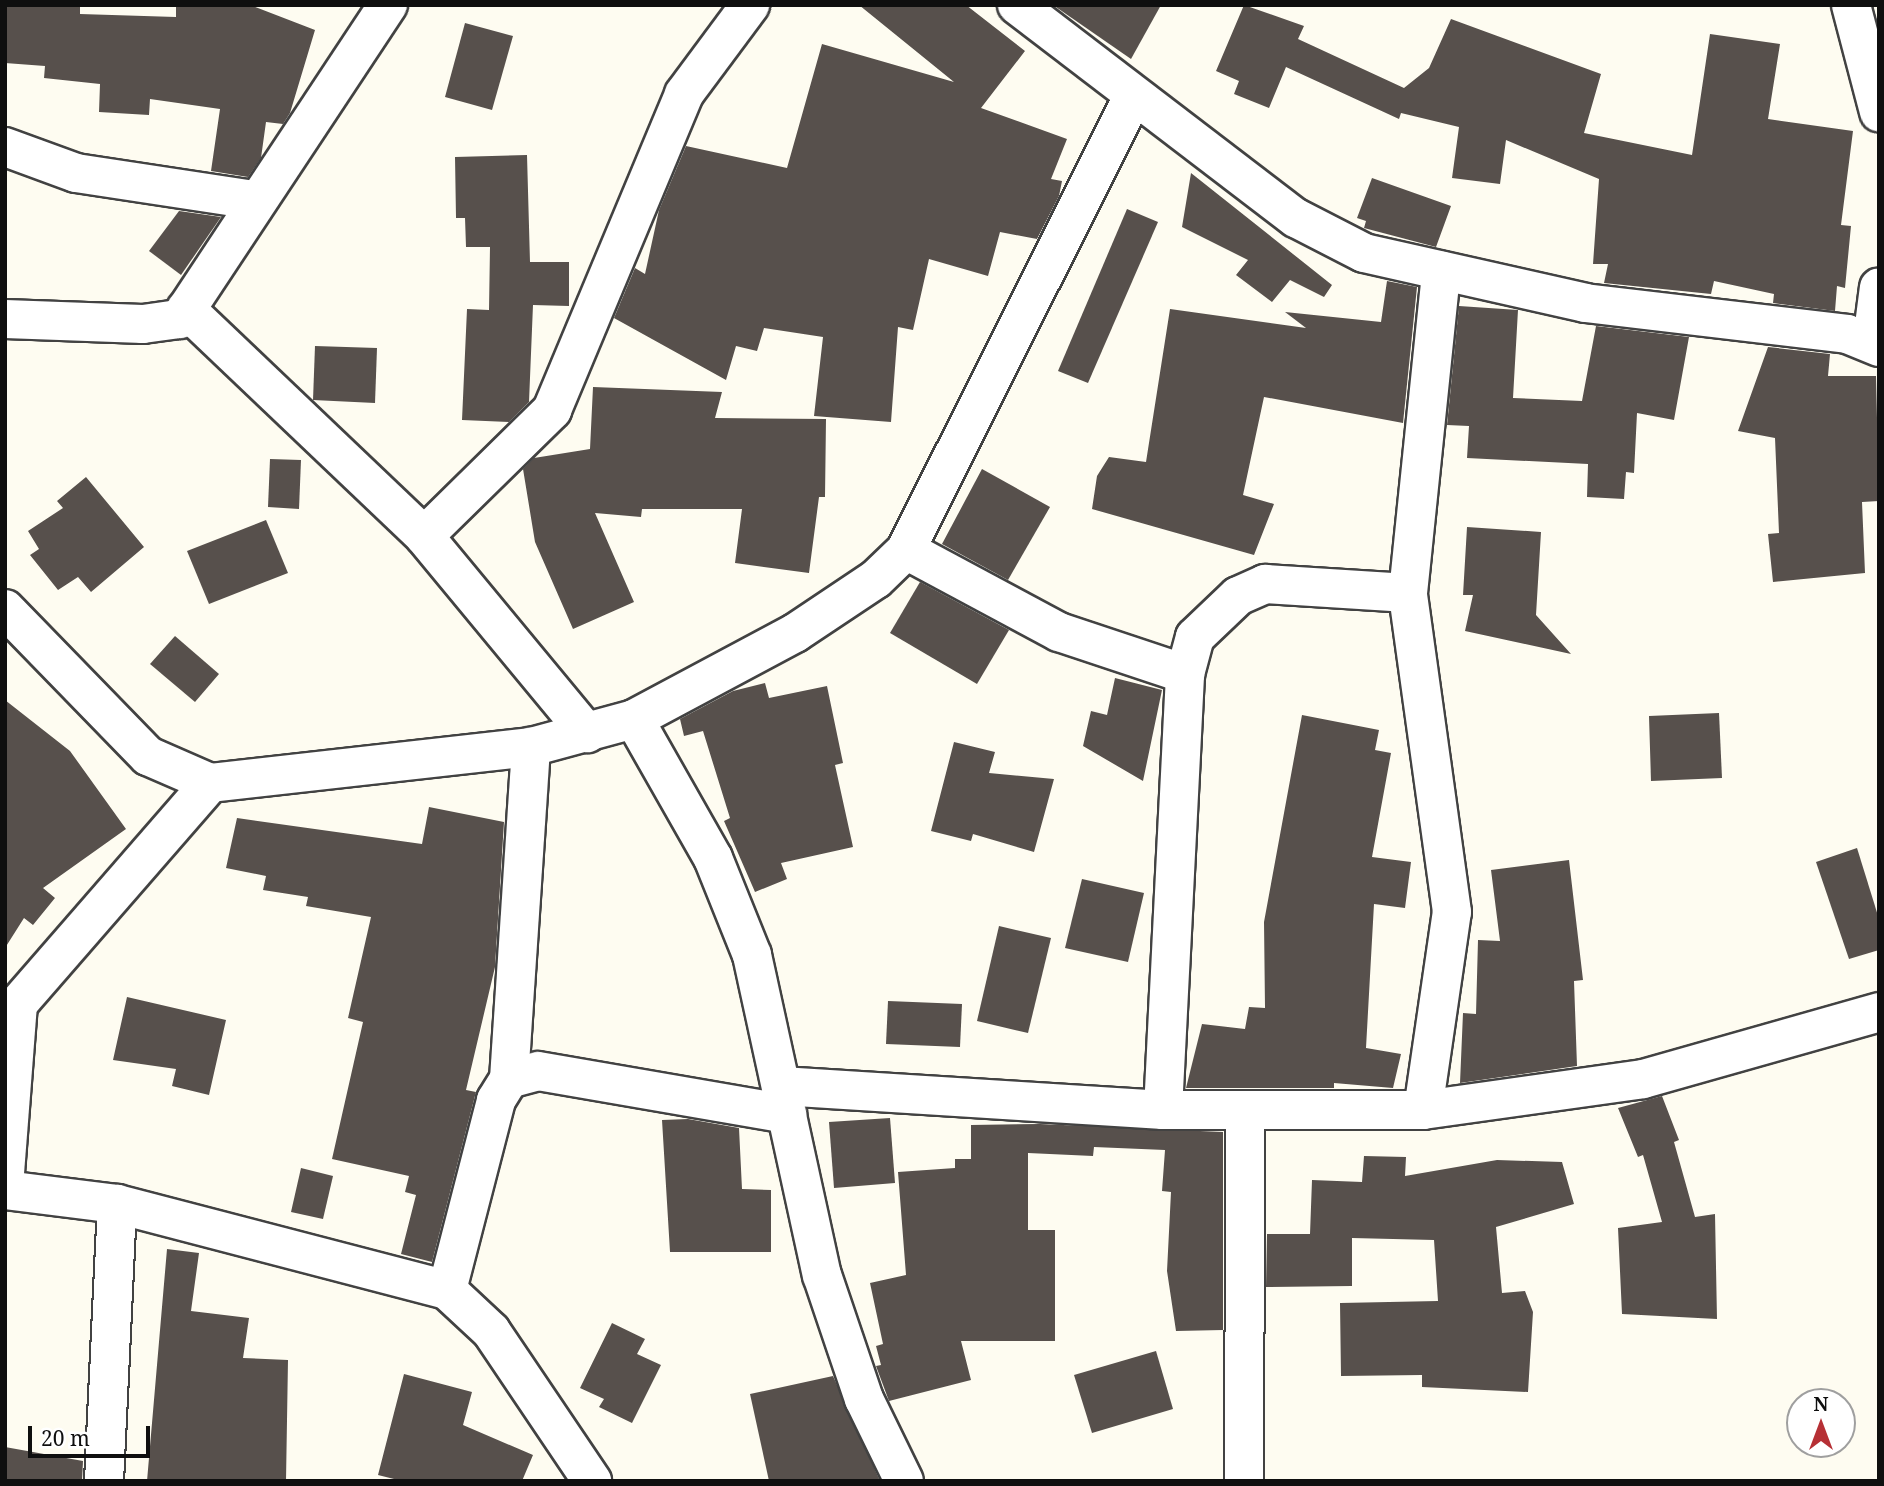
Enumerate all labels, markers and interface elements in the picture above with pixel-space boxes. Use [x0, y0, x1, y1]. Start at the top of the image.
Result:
north arrow [1786, 1388, 1856, 1458]
text: N [1814, 1391, 1828, 1417]
scale bar [32, 1412, 154, 1456]
text: 20 m [41, 1424, 90, 1452]

